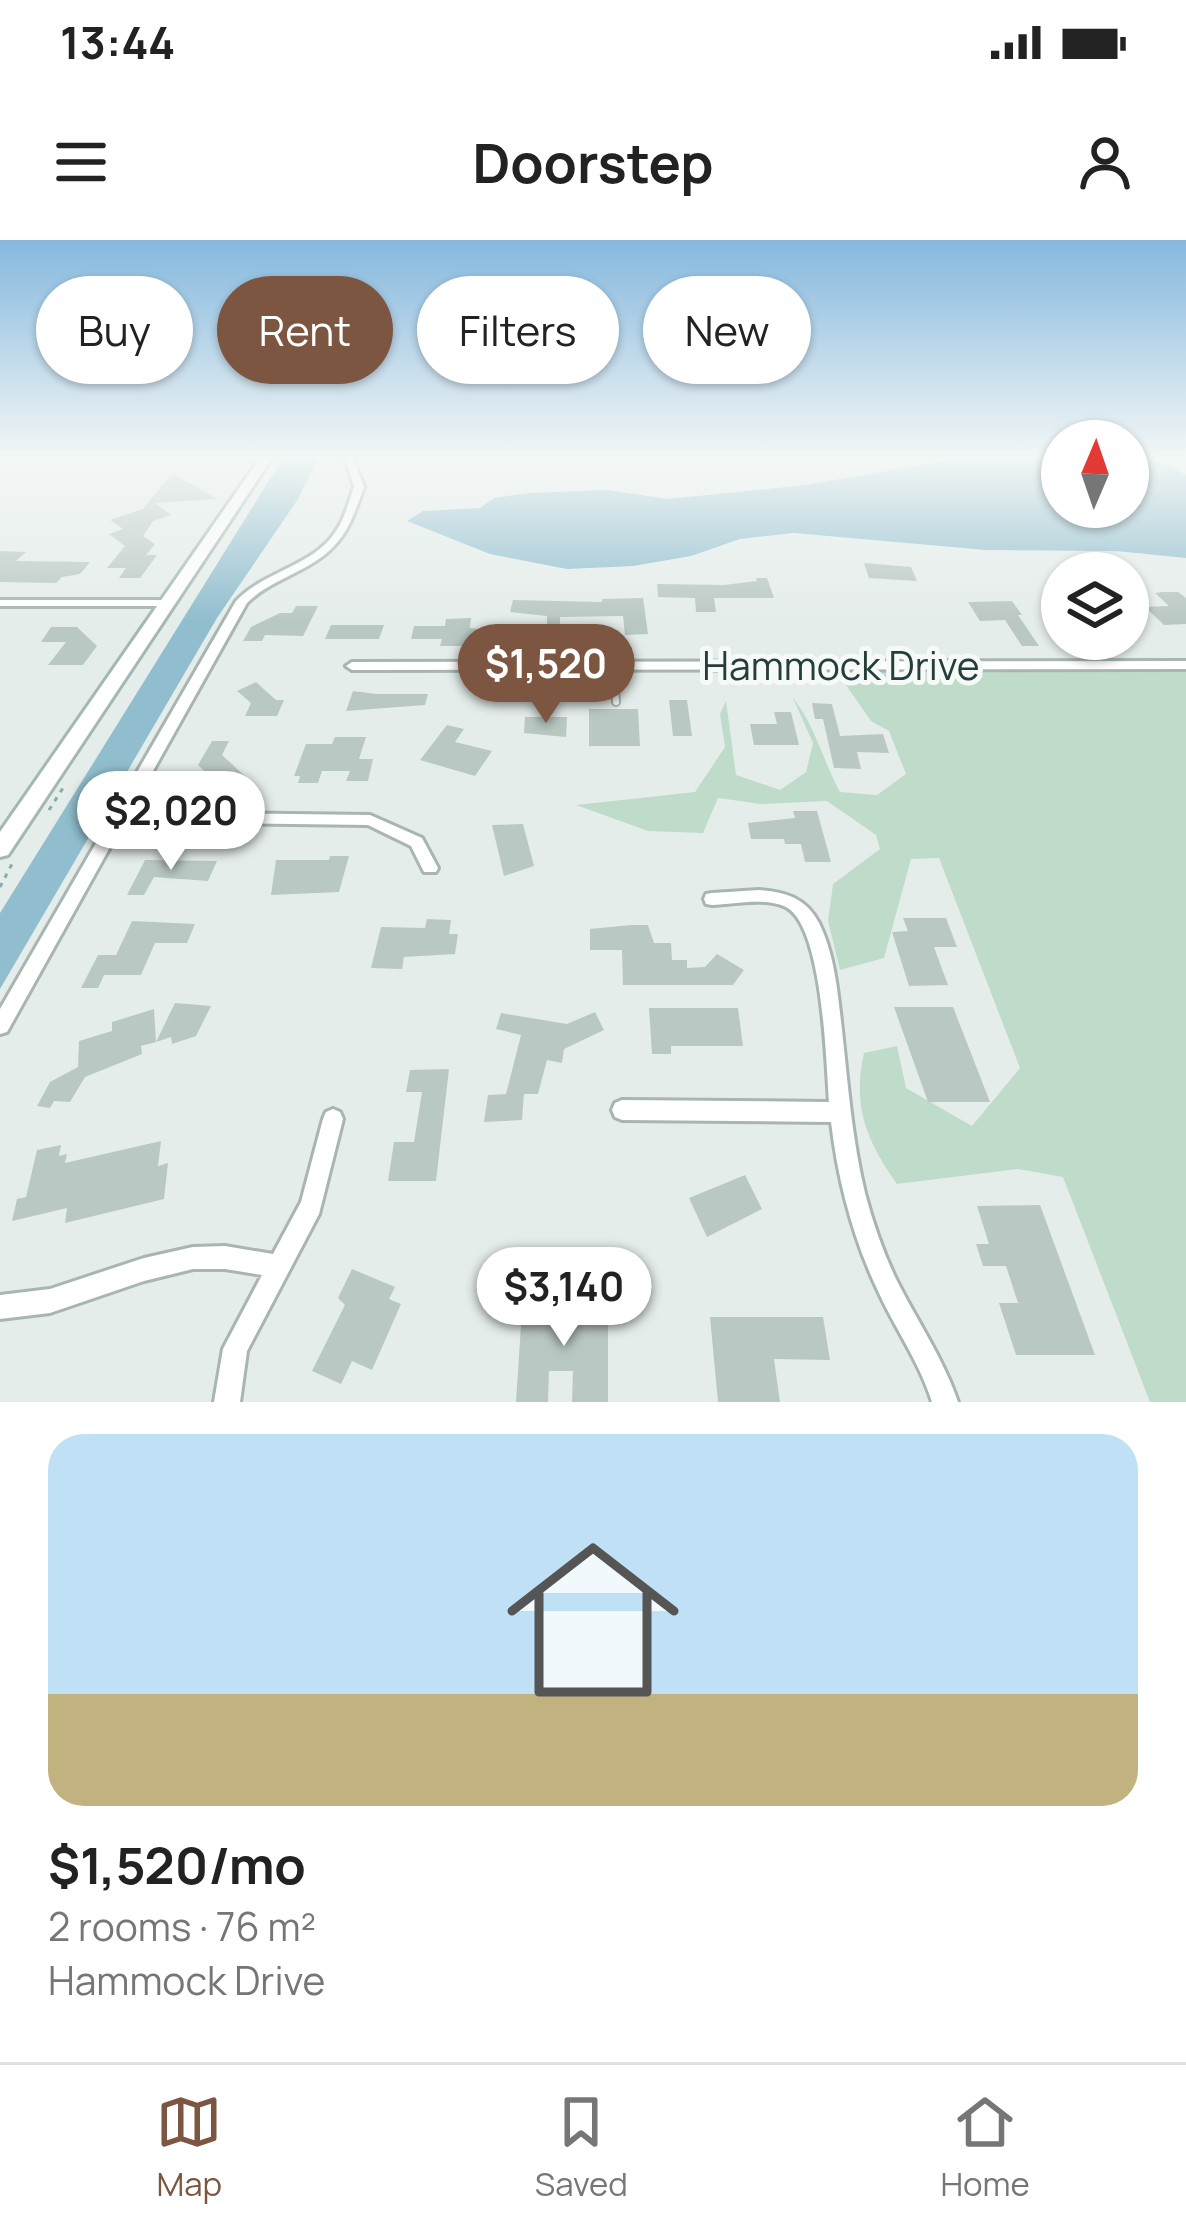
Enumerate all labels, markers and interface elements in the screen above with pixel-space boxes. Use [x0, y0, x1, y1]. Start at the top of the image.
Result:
text: 13:44 [60, 11, 176, 73]
text: Doorstep [472, 125, 714, 199]
icon: menu [48, 129, 114, 195]
icon: person [1072, 129, 1138, 195]
chip: Buy [36, 276, 193, 384]
chip: Rent [217, 276, 393, 384]
chip: Filters [417, 276, 619, 384]
chip: New [643, 276, 811, 384]
north arrow [1041, 420, 1149, 528]
map controls [1041, 420, 1149, 660]
button: layers [1041, 552, 1149, 660]
pin: $1,520 [448, 624, 644, 726]
text: $1,520 [485, 636, 607, 690]
street label: Hammock Drive [702, 638, 980, 692]
pin: $2,020 [73, 771, 269, 873]
text: $2,020 [104, 783, 238, 837]
pin: $3,140 [466, 1247, 662, 1349]
text: $3,140 [504, 1259, 624, 1313]
icon: home [485, 1512, 701, 1728]
text: $1,520/mo [48, 1830, 306, 1899]
text: 2 rooms · 76 m² [48, 1899, 316, 1953]
text: Hammock Drive [48, 1953, 325, 2007]
tab: Map [156, 2089, 222, 2206]
tab: Saved [535, 2089, 628, 2206]
tab: Home [940, 2089, 1030, 2206]

